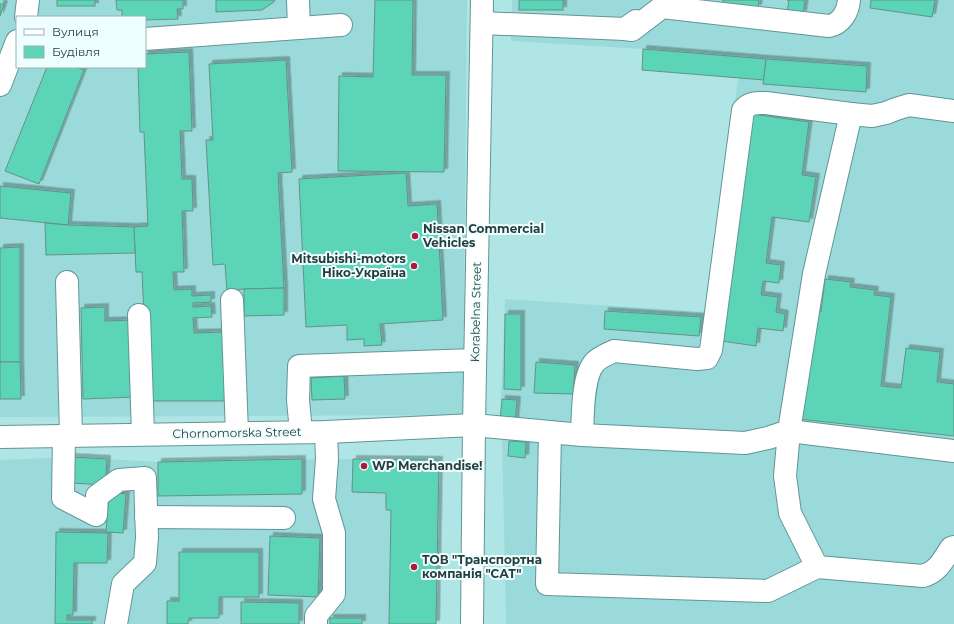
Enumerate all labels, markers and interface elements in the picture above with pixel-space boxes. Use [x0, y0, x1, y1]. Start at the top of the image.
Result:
legend [16, 16, 146, 68]
text: Вулиця [52, 24, 99, 39]
text: Будівля [52, 44, 100, 59]
place label: Nissan Commercial Vehicles [422, 221, 544, 250]
marker: Nissan Commercial Vehicles [410, 231, 420, 241]
place label: Mitsubishi-motors Ніко-Україна [291, 251, 407, 280]
marker: Mitsubishi-motors Ніко-Україна [409, 261, 419, 271]
street label: Korabelna Street [467, 262, 484, 362]
street label: Chornomorska Street [172, 424, 302, 441]
place label: WP Merchandise! [372, 458, 482, 473]
marker: WP Merchandise! [359, 461, 369, 471]
place label: ТОВ "Транспортна компанія "САТ" [422, 552, 542, 581]
marker: ТОВ "Транспортна компанія "САТ" [409, 562, 419, 572]

